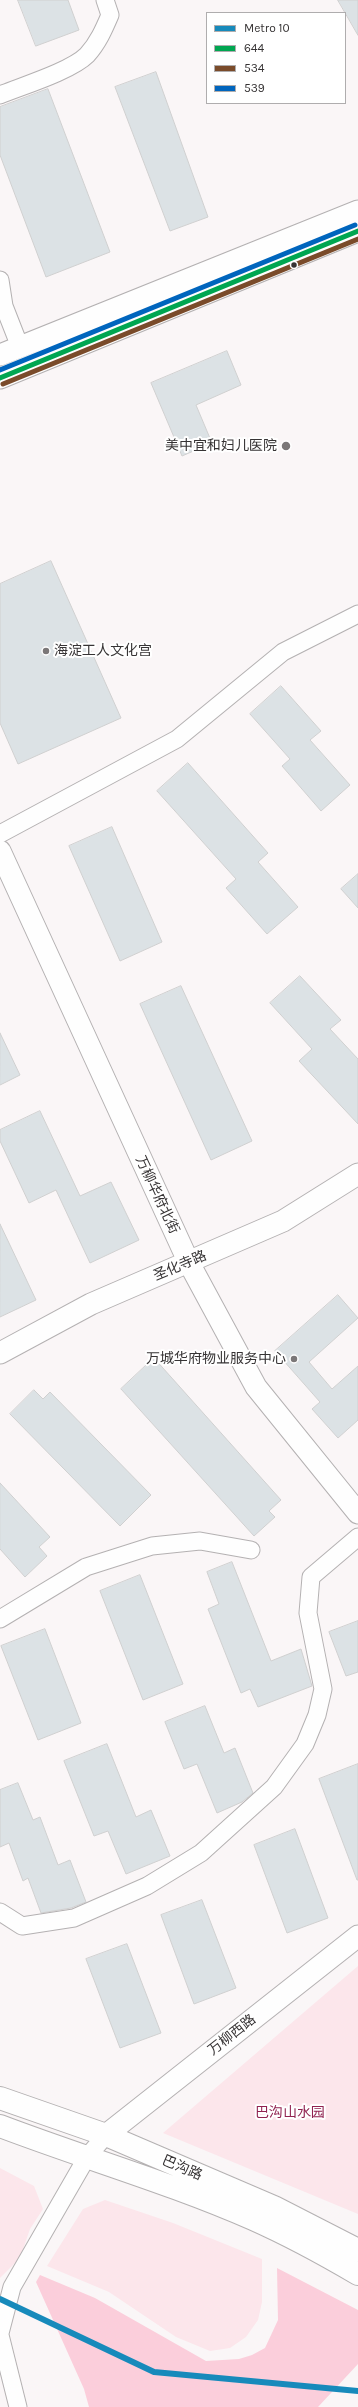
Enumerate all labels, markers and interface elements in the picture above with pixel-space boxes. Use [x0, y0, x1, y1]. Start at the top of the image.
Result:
legend [206, 12, 346, 104]
text: Metro 10 [244, 21, 290, 35]
text: 644 [244, 41, 264, 55]
text: 534 [244, 61, 265, 75]
text: 539 [244, 81, 265, 95]
unlabelled marker [289, 260, 299, 270]
place label: 美中宜和妇儿医院 [165, 438, 277, 454]
marker: 美中宜和妇儿医院 [280, 440, 292, 452]
place label: 海淀工人文化宫 [54, 643, 152, 659]
marker: 海淀工人文化宫 [41, 646, 51, 656]
street label: 万柳华府北街 [132, 1153, 182, 1237]
street label: 圣化寺路 [151, 1247, 209, 1285]
place label: 万城华府物业服务中心 [146, 1351, 286, 1367]
marker: 万城华府物业服务中心 [289, 1354, 299, 1364]
street label: 万柳西路 [205, 2011, 259, 2059]
park label: 巴沟山水园 [255, 2105, 325, 2121]
street label: 巴沟路 [159, 2152, 205, 2184]

